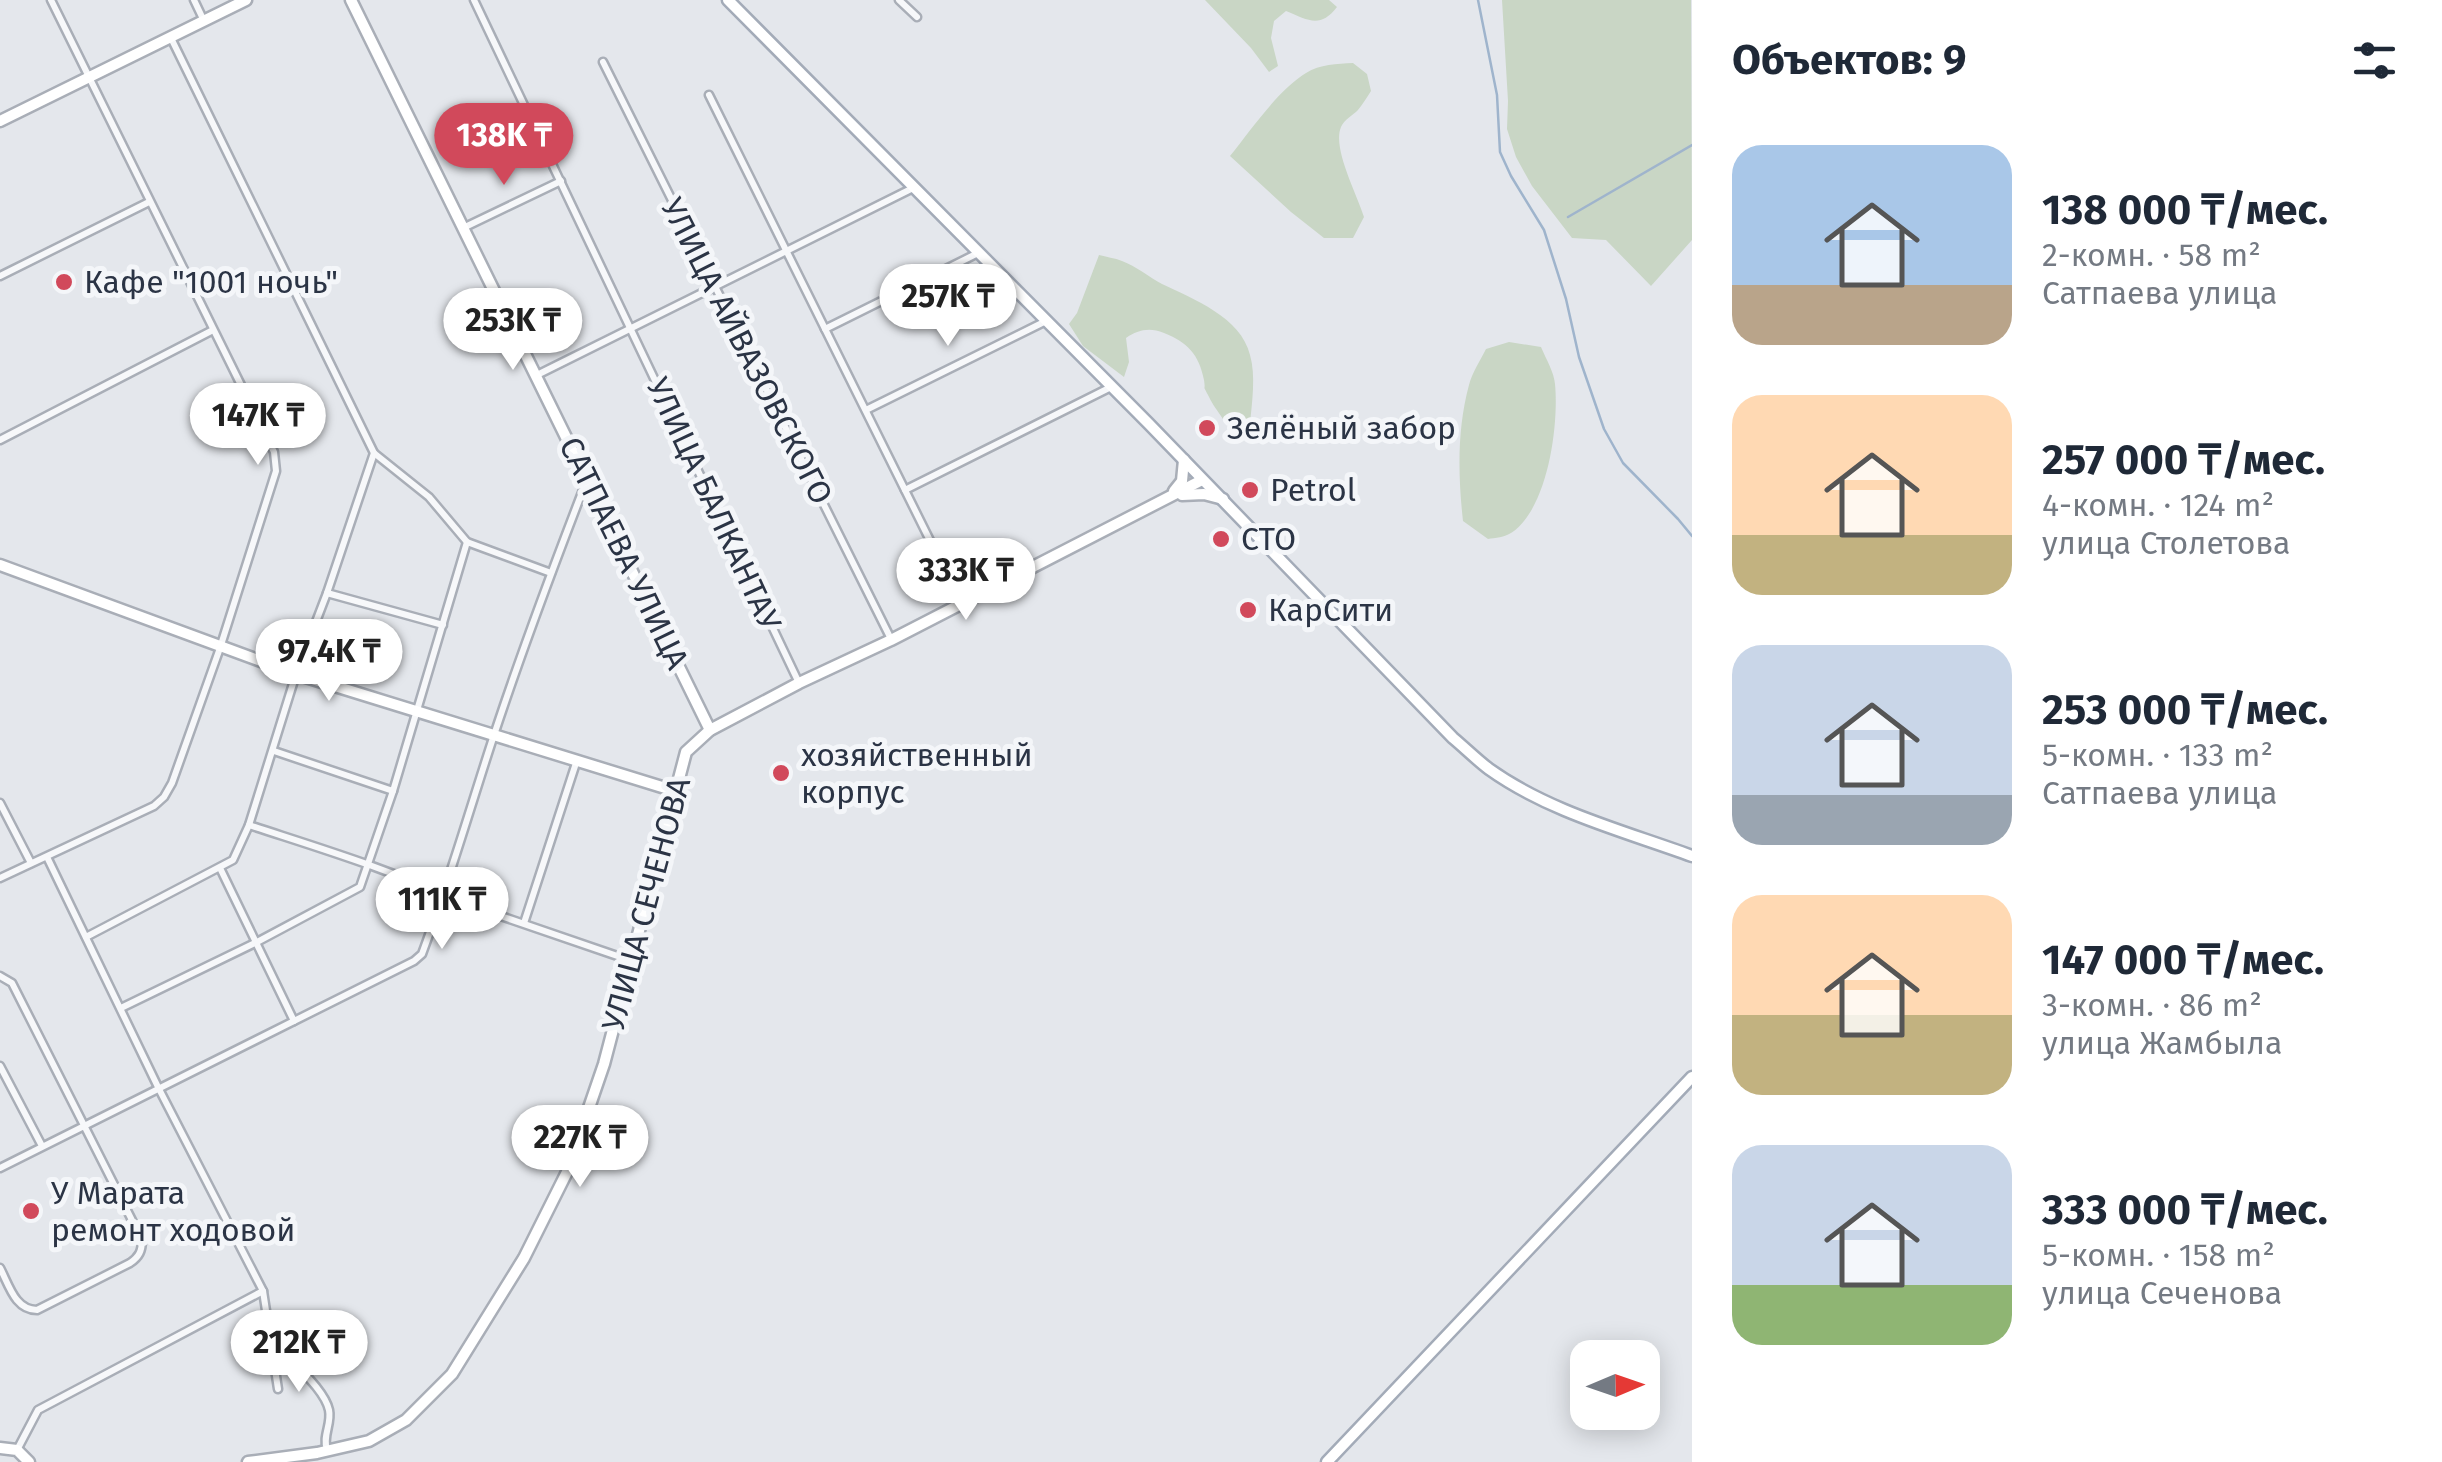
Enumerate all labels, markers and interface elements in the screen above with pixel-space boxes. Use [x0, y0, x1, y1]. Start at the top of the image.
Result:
icon: filters [2347, 33, 2402, 88]
text: Объектов: 9 [1732, 35, 1966, 85]
pin: 138K ₸ [423, 103, 585, 188]
text: 138K ₸ [456, 116, 552, 154]
icon: home [1812, 185, 1932, 305]
text: 138 000 ₸/мес. [2042, 185, 2328, 235]
street label: УЛИЦА АЙВАЗОВСКОГО [653, 192, 841, 510]
text: 2-комн. · 58 m² [2042, 236, 2261, 274]
place label: Кафе "1001 ночь" [84, 263, 338, 301]
pin: 257K ₸ [867, 264, 1029, 349]
marker: Кафе "1001 ночь" [53, 271, 75, 293]
text: Сатпаева улица [2042, 274, 2277, 312]
text: 257K ₸ [901, 277, 995, 315]
pin: 253K ₸ [432, 288, 594, 373]
text: 253K ₸ [465, 301, 561, 339]
street label: УЛИЦА БАЛКАНТАУ [639, 372, 789, 637]
pin: 147K ₸ [177, 383, 339, 468]
text: 147K ₸ [212, 396, 304, 434]
place label: Зелёный забор [1227, 409, 1456, 447]
marker: Зелёный забор [1196, 417, 1218, 439]
street label: САТПАЕВА УЛИЦА [551, 431, 697, 676]
icon: home [1812, 435, 1932, 555]
text: 257 000 ₸/мес. [2042, 435, 2325, 485]
place label: Petrol [1270, 471, 1356, 509]
marker: Petrol [1239, 479, 1261, 501]
text: 4-комн. · 124 m² [2042, 486, 2274, 524]
place label: СТО [1241, 520, 1296, 558]
text: улица Столетова [2042, 524, 2290, 562]
marker: СТО [1210, 528, 1232, 550]
pin: 333K ₸ [885, 538, 1047, 623]
text: 333K ₸ [918, 551, 1014, 589]
place label: КарСити [1268, 591, 1393, 629]
marker: КарСити [1237, 599, 1259, 621]
pin: 97.4K ₸ [237, 619, 421, 704]
text: 97.4K ₸ [278, 632, 380, 670]
icon: home [1812, 685, 1932, 805]
text: 253 000 ₸/мес. [2042, 685, 2328, 735]
place label: хозяйственный корпус [801, 736, 1033, 811]
text: 5-комн. · 133 m² [2042, 736, 2273, 774]
marker: хозяйственный корпус [770, 762, 792, 784]
street label: УЛИЦА СЕЧЕНОВА [594, 772, 698, 1035]
text: Сатпаева улица [2042, 774, 2277, 812]
pin: 111K ₸ [361, 867, 523, 952]
text: 111K ₸ [398, 880, 486, 918]
icon: home [1812, 935, 1932, 1055]
text: 147 000 ₸/мес. [2042, 935, 2324, 985]
text: 3-комн. · 86 m² [2042, 986, 2262, 1024]
text: улица Жамбыла [2042, 1024, 2282, 1062]
pin: 227K ₸ [499, 1105, 661, 1190]
text: 227K ₸ [533, 1118, 627, 1156]
place label: У Марата ремонт ходовой [51, 1174, 295, 1249]
icon: home [1812, 1185, 1932, 1305]
text: 333 000 ₸/мес. [2042, 1185, 2328, 1235]
marker: У Марата ремонт ходовой [20, 1200, 42, 1222]
text: 5-комн. · 158 m² [2042, 1236, 2275, 1274]
text: улица Сеченова [2042, 1274, 2282, 1312]
pin: 212K ₸ [218, 1310, 380, 1395]
text: 212K ₸ [253, 1323, 345, 1361]
north arrow [1570, 1340, 1660, 1430]
map controls [1570, 1340, 1660, 1430]

